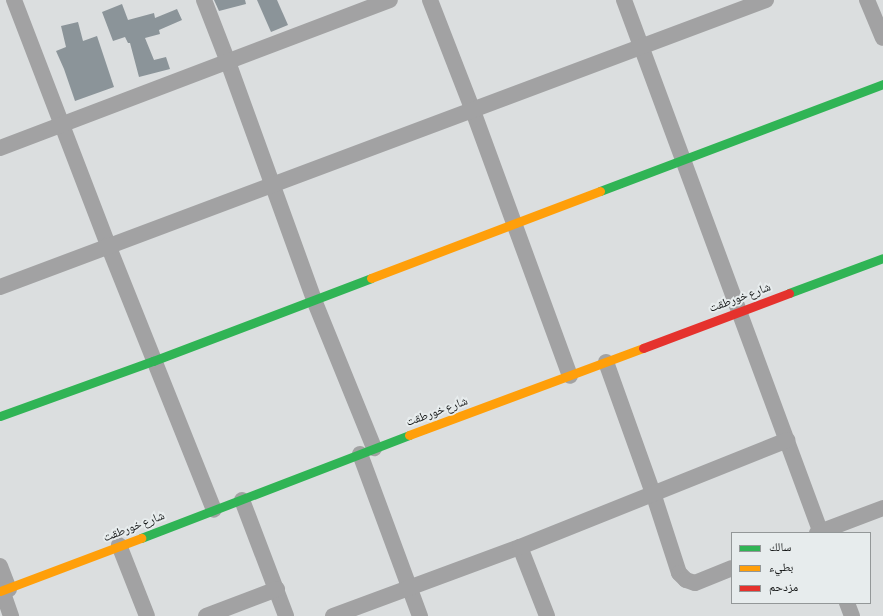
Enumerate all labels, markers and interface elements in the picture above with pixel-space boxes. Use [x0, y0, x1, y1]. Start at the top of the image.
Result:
street label: شارع خورطقت [707, 280, 773, 316]
street label: شارع خورطقت [404, 394, 470, 430]
street label: شارع خورطقت [101, 509, 167, 545]
legend [731, 532, 871, 604]
text: سالك [769, 540, 791, 554]
text: بطيء [769, 560, 793, 574]
text: مزدحم [769, 580, 798, 594]

